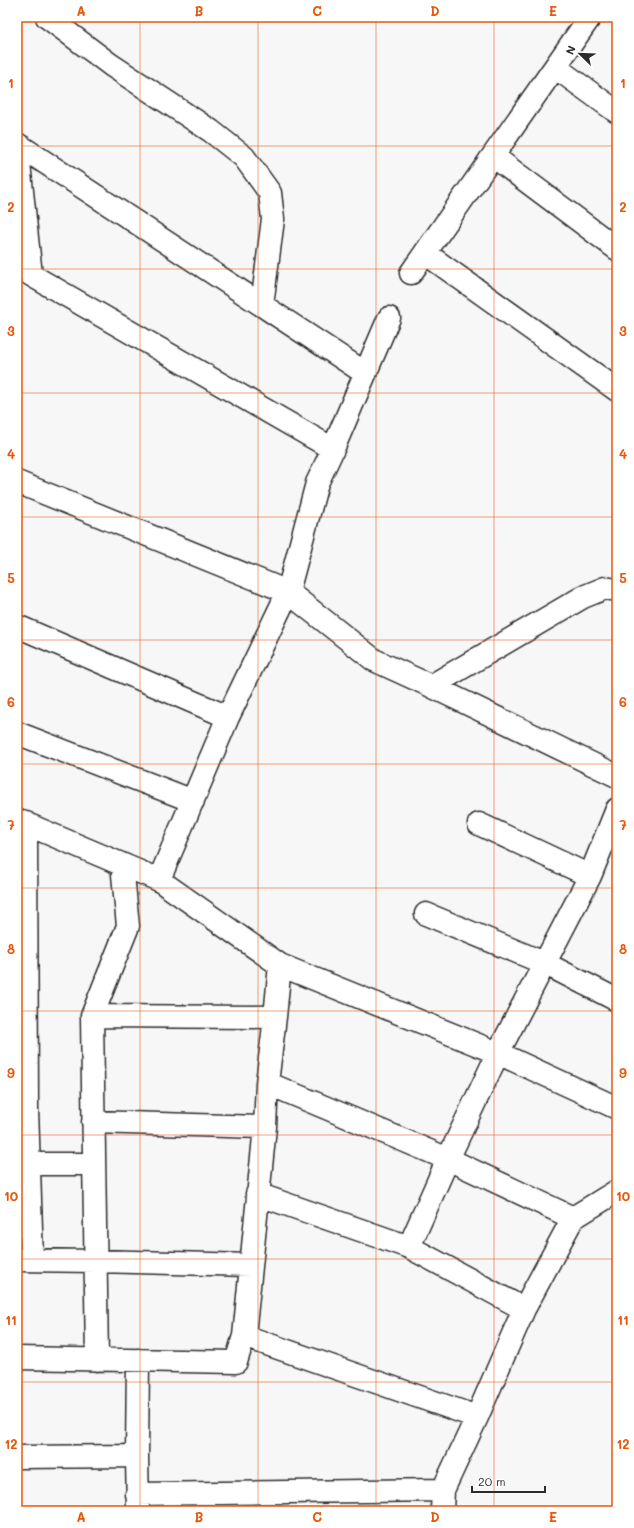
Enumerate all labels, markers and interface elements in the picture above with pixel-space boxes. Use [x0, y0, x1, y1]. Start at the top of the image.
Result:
text: A [76, 2, 86, 19]
text: B [195, 2, 204, 19]
text: C [312, 2, 322, 19]
text: D [430, 2, 440, 19]
text: E [549, 2, 557, 19]
north arrow [560, 34, 600, 74]
text: N [562, 43, 579, 57]
text: 1 [8, 74, 14, 91]
text: 1 [620, 74, 626, 91]
text: 2 [7, 198, 15, 215]
text: 2 [619, 198, 627, 215]
text: 3 [7, 322, 15, 339]
text: 3 [619, 322, 627, 339]
text: 4 [7, 445, 15, 462]
text: 4 [619, 445, 627, 462]
text: 5 [7, 569, 15, 586]
text: 5 [619, 569, 627, 586]
text: 6 [7, 693, 15, 710]
text: 6 [619, 693, 627, 710]
text: 7 [7, 816, 15, 833]
text: 7 [619, 816, 627, 833]
text: 8 [7, 940, 15, 957]
text: 8 [619, 940, 627, 957]
text: 9 [7, 1064, 15, 1081]
text: 9 [619, 1064, 627, 1081]
text: 10 [4, 1187, 18, 1204]
text: 10 [616, 1187, 630, 1204]
text: 11 [5, 1311, 17, 1328]
text: 11 [617, 1311, 629, 1328]
text: 12 [4, 1435, 18, 1452]
text: 12 [616, 1435, 630, 1452]
scale bar [472, 1468, 545, 1494]
text: 20 m [478, 1473, 506, 1489]
text: A [76, 1508, 86, 1525]
text: B [195, 1508, 204, 1525]
text: C [312, 1508, 322, 1525]
text: D [430, 1508, 440, 1525]
text: E [549, 1508, 557, 1525]

